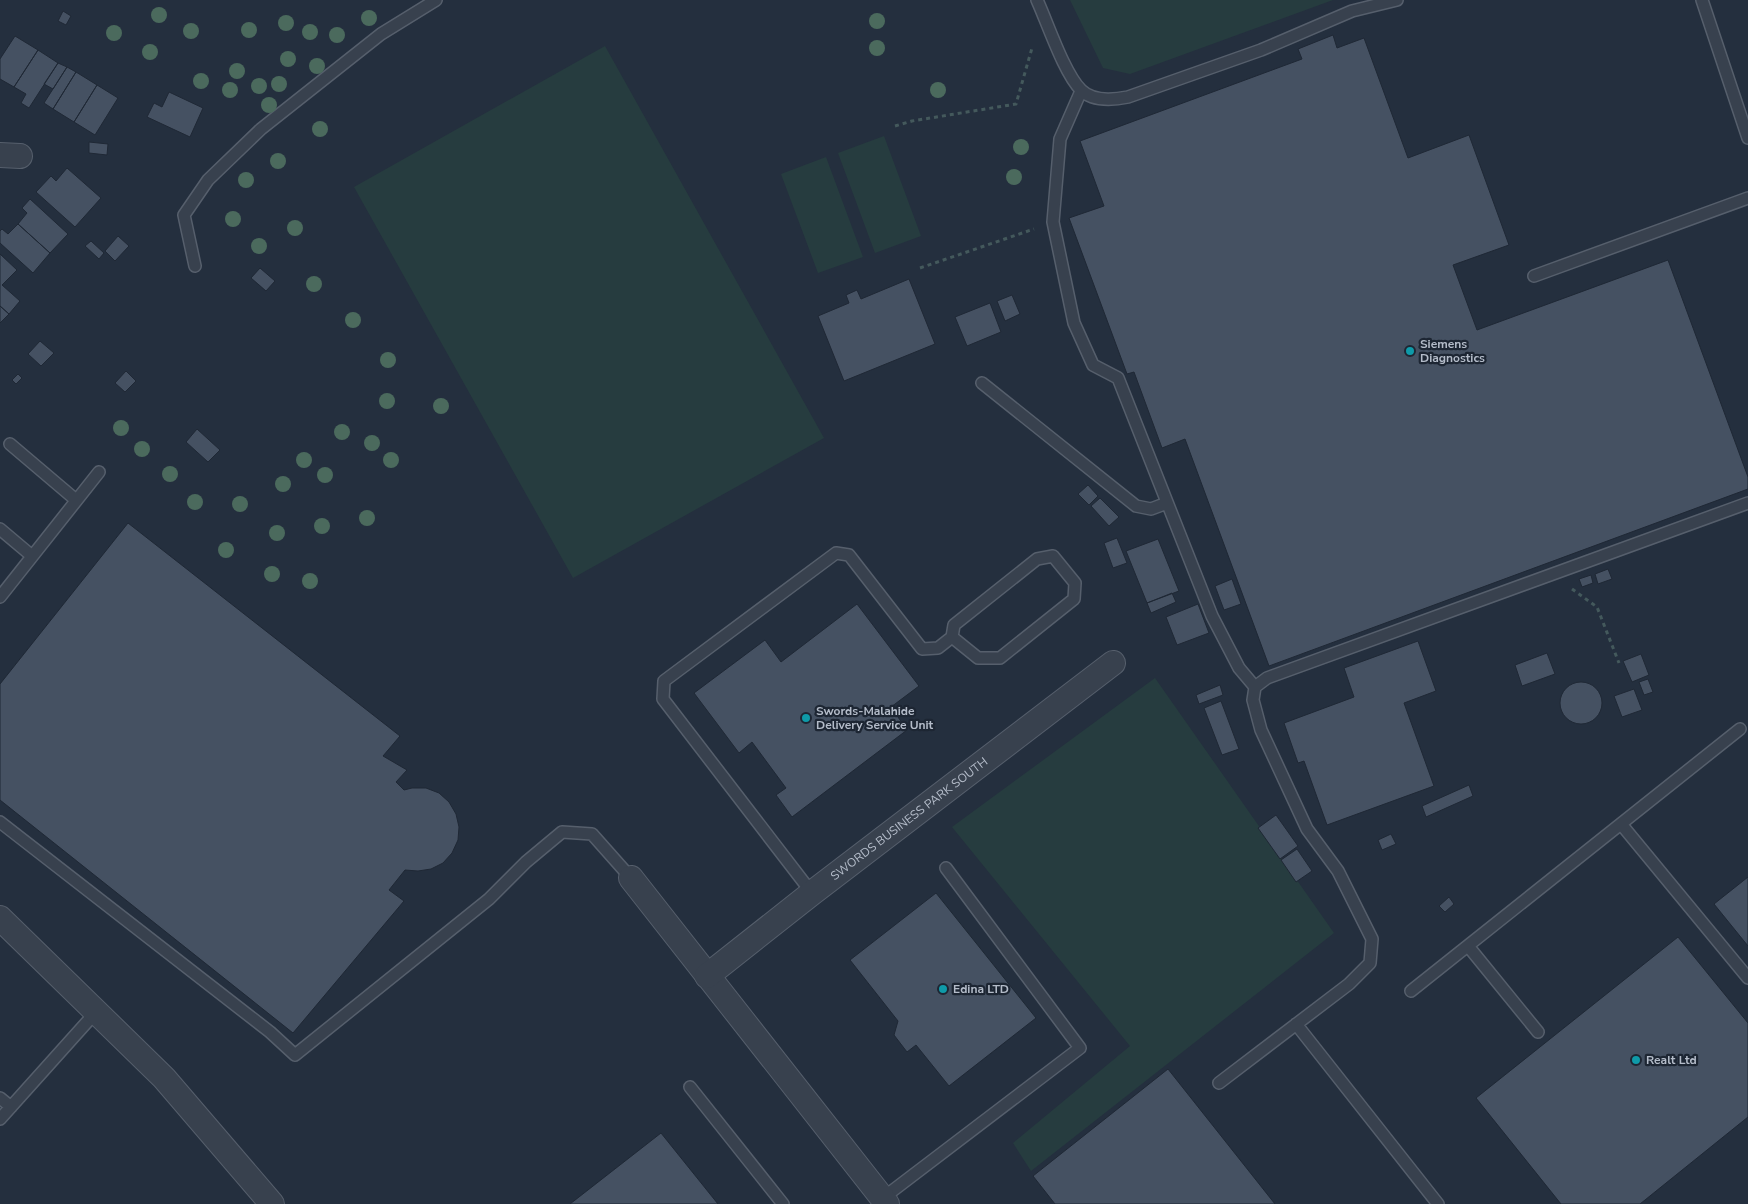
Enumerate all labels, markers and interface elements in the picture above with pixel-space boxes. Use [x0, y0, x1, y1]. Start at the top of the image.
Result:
place label: Siemens Diagnostics [1420, 336, 1485, 366]
marker: Siemens Diagnostics [1404, 345, 1416, 357]
place label: Swords-Malahide Delivery Service Unit [816, 703, 934, 733]
marker: Swords-Malahide Delivery Service Unit [800, 712, 812, 724]
street label: SWORDS BUSINESS PARK SOUTH [827, 754, 991, 884]
place label: Edina LTD [953, 981, 1009, 997]
marker: Edina LTD [937, 983, 949, 995]
place label: Realt Ltd [1646, 1052, 1697, 1068]
marker: Realt Ltd [1630, 1054, 1642, 1066]

